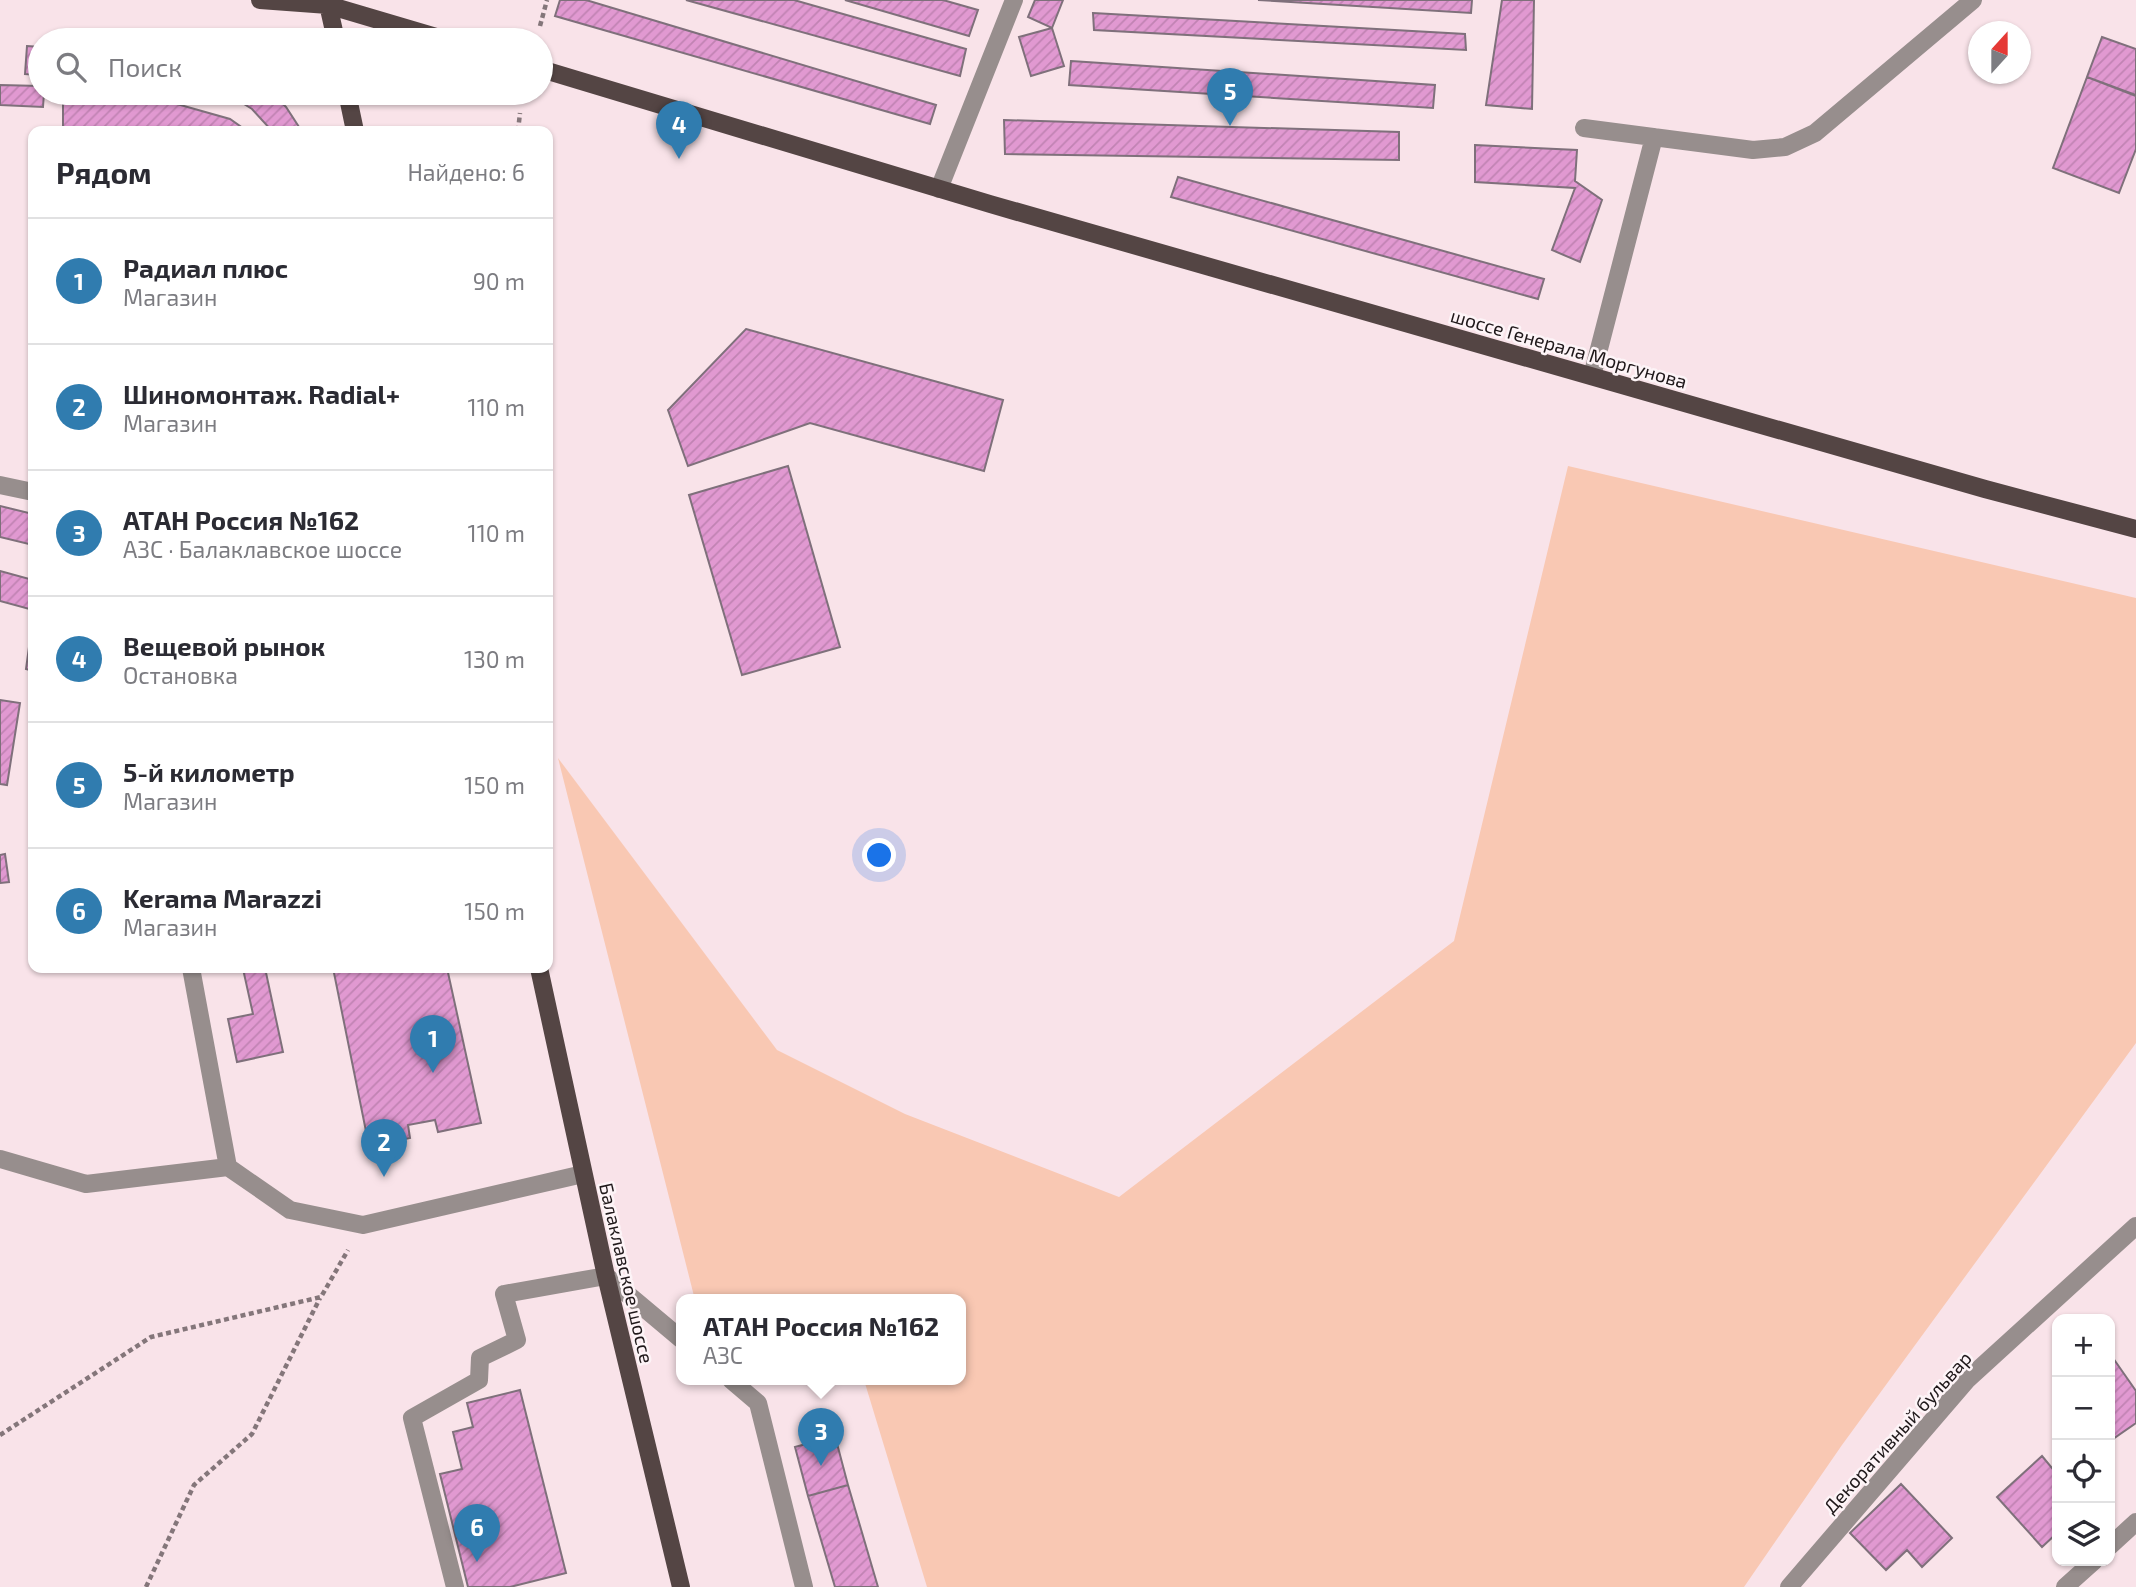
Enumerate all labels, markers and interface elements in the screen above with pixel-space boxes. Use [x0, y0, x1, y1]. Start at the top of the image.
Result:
north arrow [1968, 21, 2031, 84]
search box [28, 28, 553, 105]
icon: search [52, 48, 90, 86]
text: Поиск [108, 51, 182, 82]
pin: 5 [1207, 68, 1253, 126]
pin: 4 [656, 101, 702, 159]
text: Рядом [56, 154, 152, 190]
text: Найдено: 6 [407, 158, 525, 186]
text: Радиал плюс [123, 252, 288, 283]
text: 1 [74, 267, 84, 295]
text: 90 m [473, 267, 525, 295]
text: Магазин [123, 283, 217, 311]
street label: шоссе Генерала Моргунова [1448, 303, 1690, 394]
text: Шиномонтаж. Radial+ [123, 378, 400, 409]
text: 2 [72, 393, 86, 421]
text: 110 m [468, 393, 525, 421]
text: Магазин [123, 409, 217, 437]
text: АТАН Россия №162 [123, 504, 359, 535]
text: 3 [72, 519, 86, 547]
text: 110 m [468, 519, 525, 547]
text: АЗС · Балаклавское шоссе [123, 535, 402, 563]
text: Вещевой рынок [123, 630, 325, 661]
text: 4 [72, 645, 86, 673]
text: 130 m [464, 645, 525, 673]
text: Остановка [123, 661, 238, 689]
text: 5-й километр [123, 756, 295, 787]
text: 5 [73, 771, 85, 799]
text: 150 m [464, 771, 525, 799]
text: Магазин [123, 787, 217, 815]
your location [862, 838, 896, 872]
text: Kerama Marazzi [123, 882, 322, 913]
text: 6 [72, 897, 86, 925]
text: 150 m [464, 897, 525, 925]
text: Магазин [123, 913, 217, 941]
pin: 1 [410, 1015, 456, 1073]
pin: 2 [361, 1119, 407, 1177]
street label: Балаклавское шоссе [595, 1181, 659, 1365]
popup [676, 1294, 966, 1385]
text: АТАН Россия №162 [703, 1310, 939, 1341]
map controls [2052, 1314, 2115, 1566]
button: + [2052, 1314, 2115, 1377]
text: АЗС [703, 1341, 743, 1369]
street label: Декоративный бульвар [1818, 1346, 1977, 1518]
button: − [2052, 1377, 2115, 1440]
pin: 3 [798, 1408, 844, 1466]
button: locate [2052, 1440, 2115, 1503]
button: layers [2052, 1503, 2115, 1566]
pin: 6 [454, 1504, 500, 1562]

